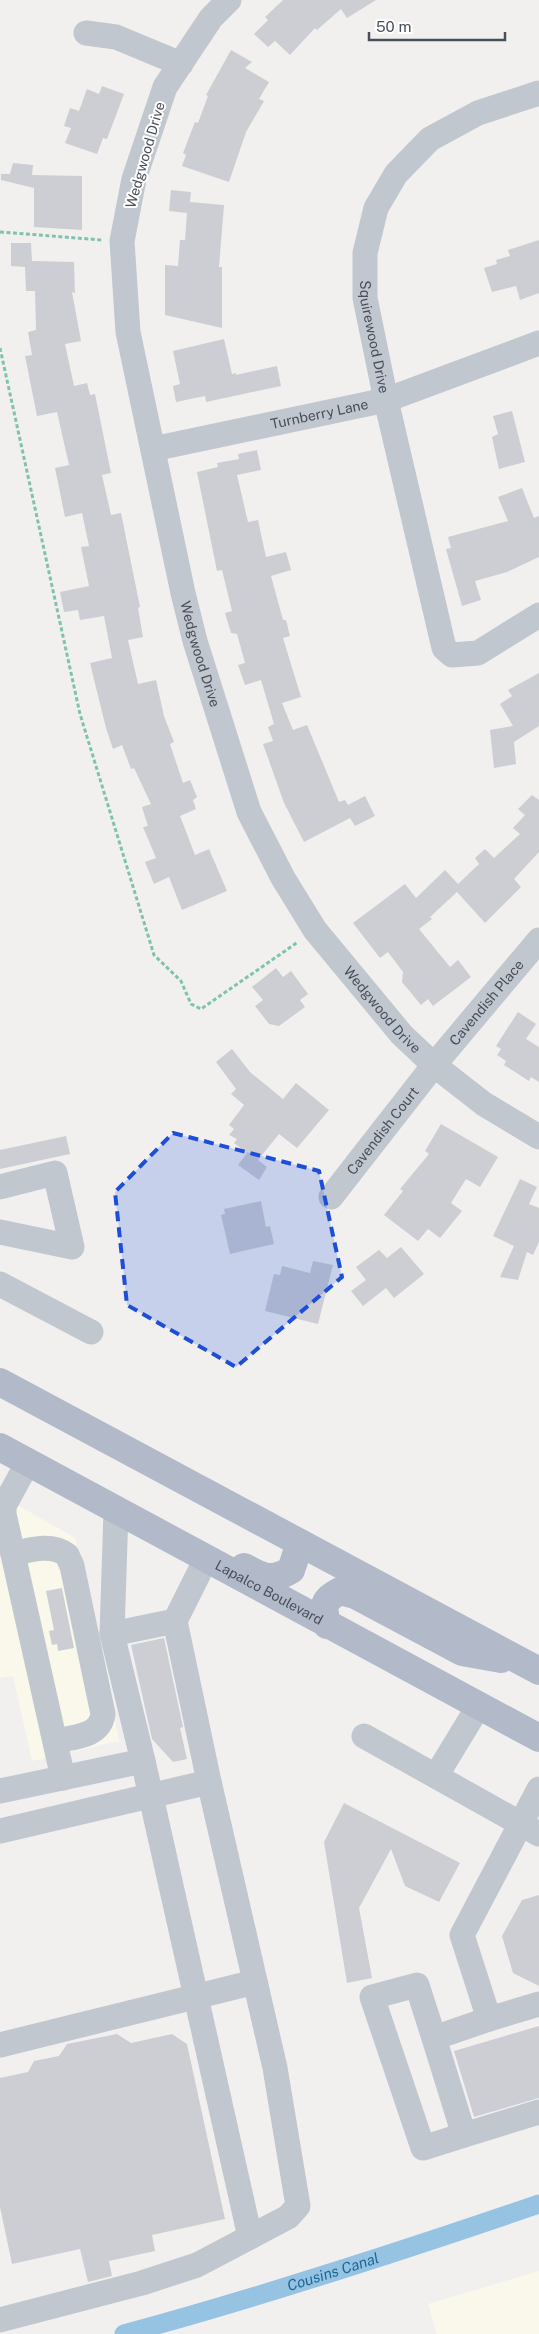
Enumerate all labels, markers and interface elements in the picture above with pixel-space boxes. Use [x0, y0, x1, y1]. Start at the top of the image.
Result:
scale bar [369, 10, 505, 42]
text: 50 m [376, 18, 411, 35]
street label: Wedgwood Drive [122, 100, 168, 210]
street label: Squirewood Drive [357, 280, 392, 395]
street label: Turnberry Lane [269, 396, 370, 432]
street label: Wedgwood Drive [177, 599, 223, 709]
street label: Cavendish Place [446, 956, 527, 1049]
street label: Wedgwood Drive [340, 963, 424, 1056]
street label: Cavendish Court [343, 1084, 422, 1178]
street label: Lapalco Boulevard [213, 1557, 326, 1628]
water label: Cousins Canal [285, 2249, 381, 2294]

